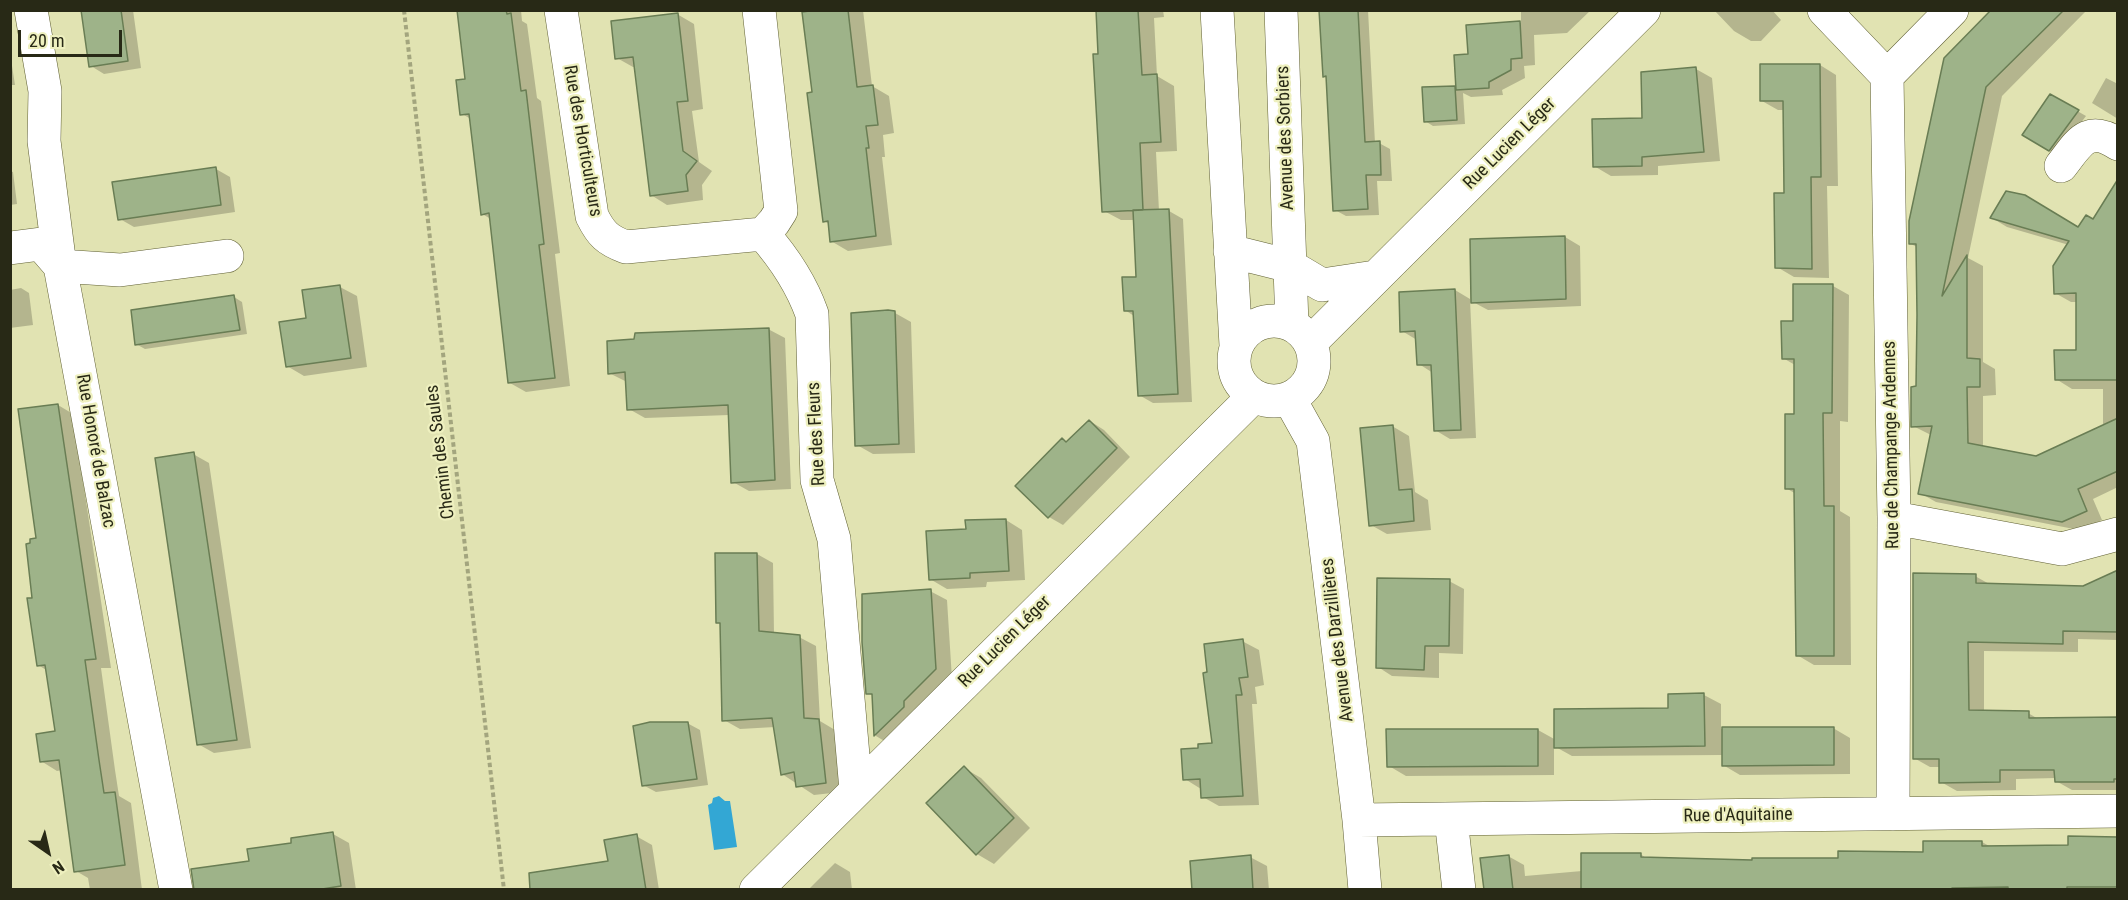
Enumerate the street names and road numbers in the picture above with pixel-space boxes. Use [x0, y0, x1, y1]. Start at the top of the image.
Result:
street label: Rue des Horticulteurs [558, 64, 606, 218]
street label: Avenue des Sorbiers [1273, 65, 1299, 211]
street label: Rue Lucien Léger [1460, 94, 1560, 194]
street label: Rue de Champange Ardennes [1879, 341, 1905, 549]
street label: Rue Honoré de Balzac [71, 373, 119, 529]
street label: Rue des Fleurs [803, 381, 831, 487]
street label: Chemin des Saules [422, 384, 460, 520]
street label: Avenue des Darzillières [1317, 557, 1359, 723]
street label: Rue Lucien Léger [955, 592, 1055, 692]
street label: Rue d'Aquitaine [1683, 804, 1793, 828]

